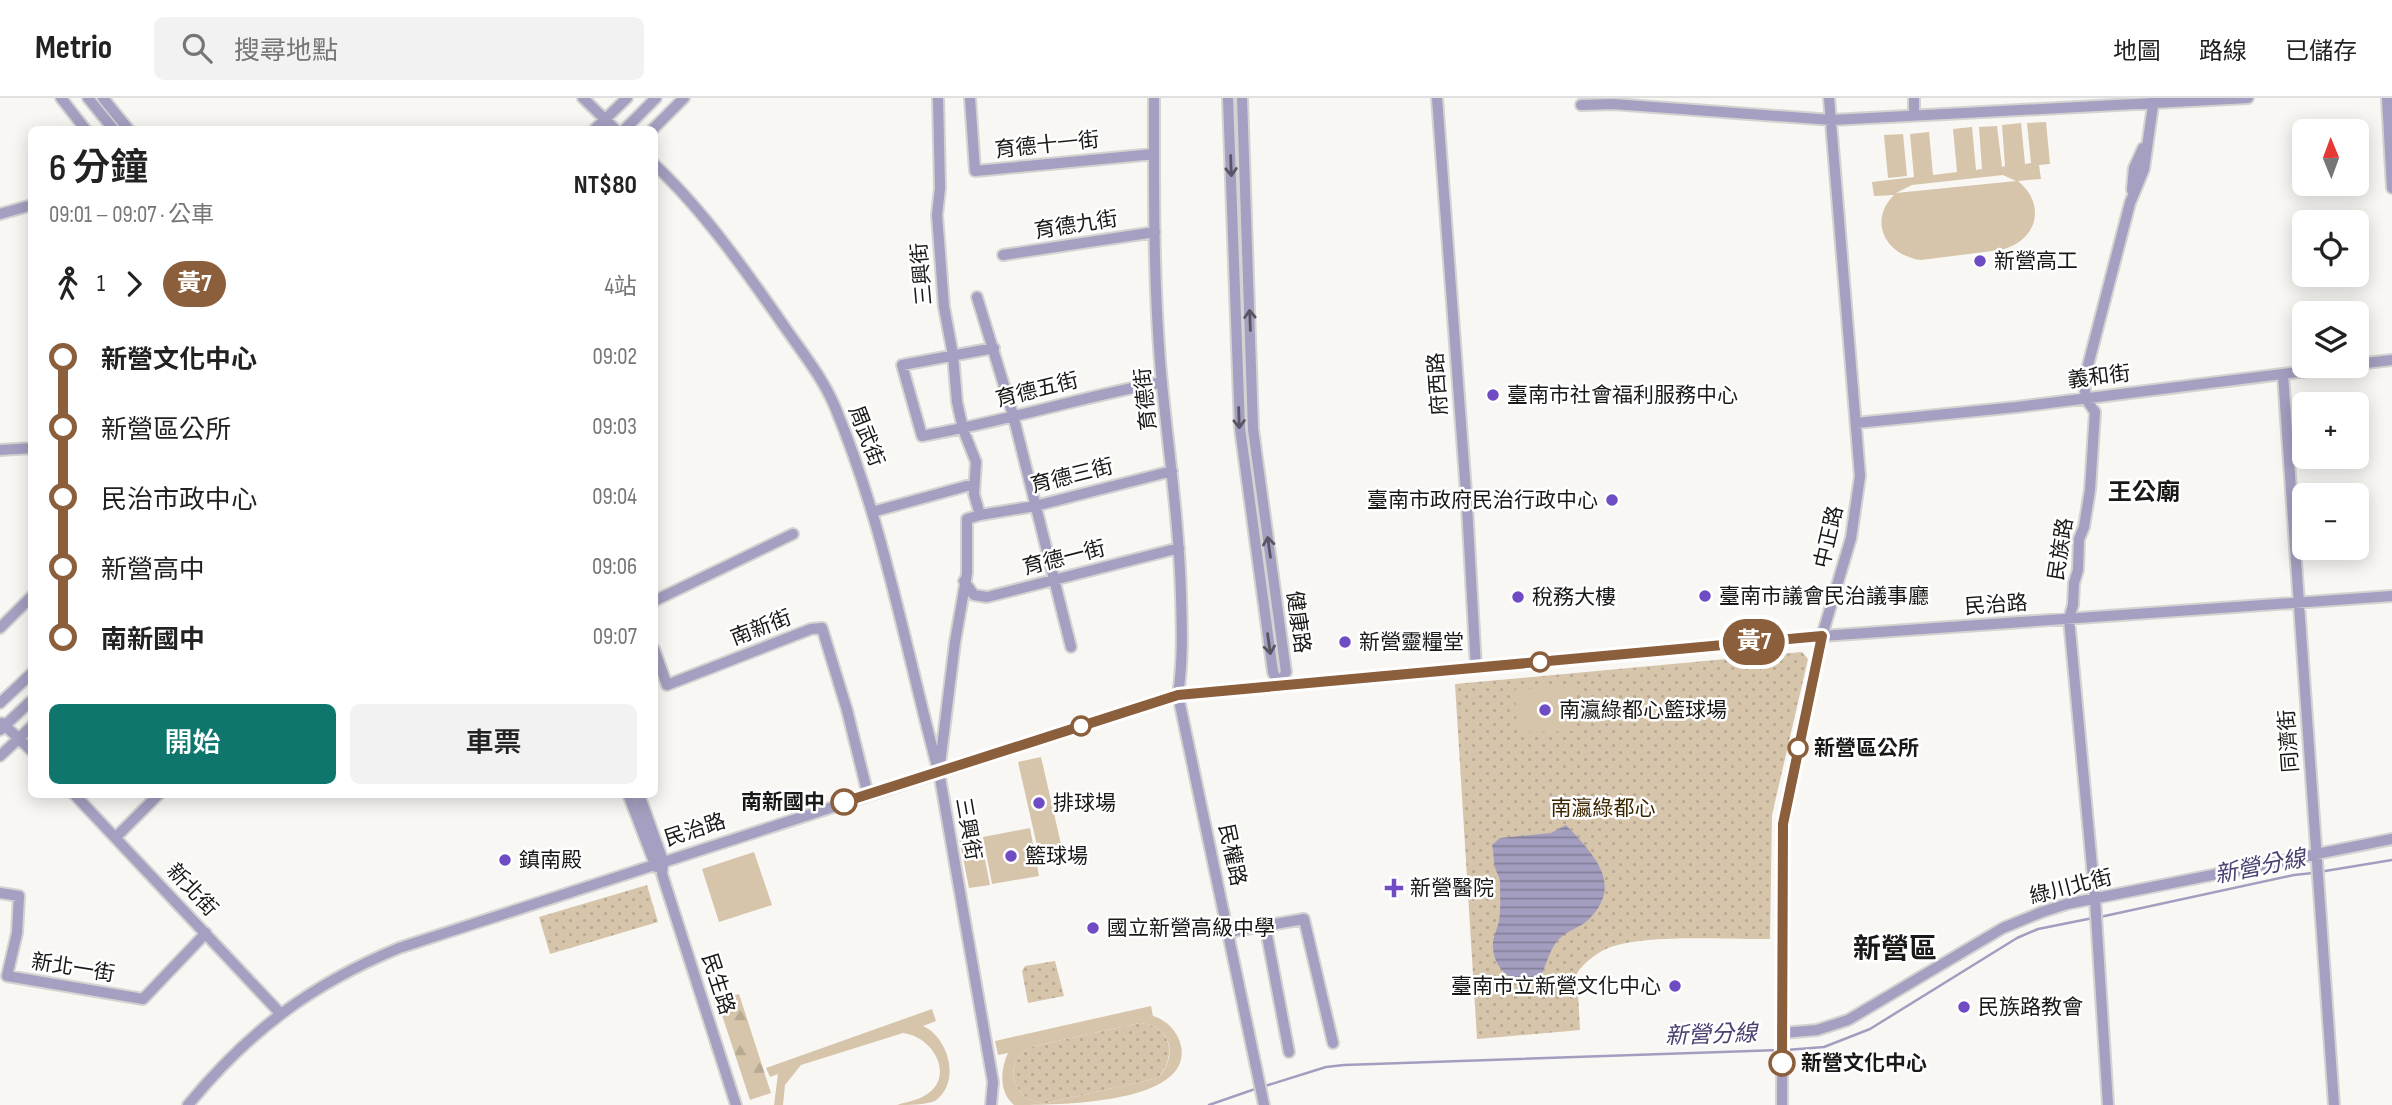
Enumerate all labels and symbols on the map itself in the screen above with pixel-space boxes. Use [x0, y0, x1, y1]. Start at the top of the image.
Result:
north arrow [2292, 119, 2370, 196]
street label: 育德十一街 [993, 127, 1101, 163]
one-way arrow [1224, 154, 1237, 177]
street label: 育德九街 [1033, 206, 1119, 244]
street label: 三興街 [907, 242, 937, 306]
place label: 新營高工 [1994, 249, 2078, 274]
marker: 新營高工 [1972, 253, 1988, 269]
one-way arrow [1243, 309, 1257, 332]
street label: 府西路 [1423, 352, 1453, 416]
street label: 義和街 [2066, 361, 2132, 393]
street label: 育德街 [1130, 366, 1162, 432]
street label: 育德五街 [993, 368, 1081, 412]
place label: 臺南市社會福利服務中心 [1507, 383, 1738, 408]
marker: 臺南市社會福利服務中心 [1485, 387, 1501, 403]
street label: 周武街 [843, 402, 889, 470]
one-way arrow [1233, 406, 1246, 429]
street label: 育德三街 [1028, 454, 1116, 498]
district label: 王公廟 [2108, 478, 2180, 507]
place label: 臺南市政府民治行政中心 [1367, 488, 1598, 513]
marker: 臺南市政府民治行政中心 [1604, 492, 1620, 508]
street label: 中正路 [1810, 503, 1848, 571]
street label: 民族路 [2044, 516, 2078, 582]
street label: 育德一街 [1020, 536, 1108, 580]
one-way arrow [1262, 536, 1275, 559]
place label: 臺南市議會民治議事廳 [1719, 584, 1929, 609]
place label: 稅務大樓 [1532, 585, 1616, 610]
marker: 臺南市議會民治議事廳 [1697, 588, 1713, 604]
street label: 健康路 [1281, 589, 1315, 655]
marker: 稅務大樓 [1510, 589, 1526, 605]
street label: 民治路 [1964, 590, 2028, 620]
street label: 南新街 [727, 605, 795, 651]
line badge: 黃7 [1722, 619, 1786, 665]
place label: 新營靈糧堂 [1359, 630, 1464, 655]
one-way arrow [1262, 632, 1275, 654]
marker: 新營靈糧堂 [1337, 634, 1353, 650]
unlabelled marker [1530, 652, 1550, 672]
place label: 南瀛綠都心籃球場 [1559, 698, 1727, 723]
marker: 南瀛綠都心籃球場 [1537, 702, 1553, 718]
street label: 同濟街 [2274, 709, 2304, 773]
unlabelled marker [1071, 716, 1091, 736]
place label: 新營區公所 [1814, 736, 1919, 761]
marker: 新營區公所 [1788, 738, 1808, 758]
marker: 南新國中 [831, 789, 857, 815]
place label: 南新國中 [741, 790, 825, 815]
place label: 排球場 [1053, 791, 1116, 816]
marker: 排球場 [1031, 795, 1047, 811]
street label: 三興街 [950, 796, 986, 862]
park label: 南瀛綠都心 [1551, 796, 1656, 821]
street label: 民治路 [661, 808, 729, 852]
street label: 民權路 [1213, 822, 1251, 888]
place label: 籃球場 [1025, 844, 1088, 869]
water label: 新營分線 [2212, 844, 2311, 890]
place label: 鎮南殿 [519, 848, 582, 873]
marker: 籃球場 [1003, 848, 1019, 864]
marker: 鎮南殿 [497, 852, 513, 868]
street label: 新北街 [161, 858, 223, 922]
street label: 綠川北街 [2027, 865, 2115, 909]
place label: 新營醫院 [1410, 876, 1494, 901]
marker: 新營醫院 [1384, 878, 1404, 898]
place label: 國立新營高級中學 [1107, 916, 1275, 941]
marker: 國立新營高級中學 [1085, 920, 1101, 936]
district label: 新營區 [1853, 933, 1937, 966]
street label: 新北一街 [30, 949, 116, 987]
street label: 民生路 [696, 950, 740, 1018]
place label: 臺南市立新營文化中心 [1451, 974, 1661, 999]
marker: 臺南市立新營文化中心 [1667, 978, 1683, 994]
place label: 民族路教會 [1978, 995, 2083, 1020]
marker: 民族路教會 [1956, 999, 1972, 1015]
water label: 新營分線 [1665, 1019, 1760, 1051]
marker: 新營文化中心 [1769, 1050, 1795, 1076]
place label: 新營文化中心 [1801, 1051, 1927, 1076]

